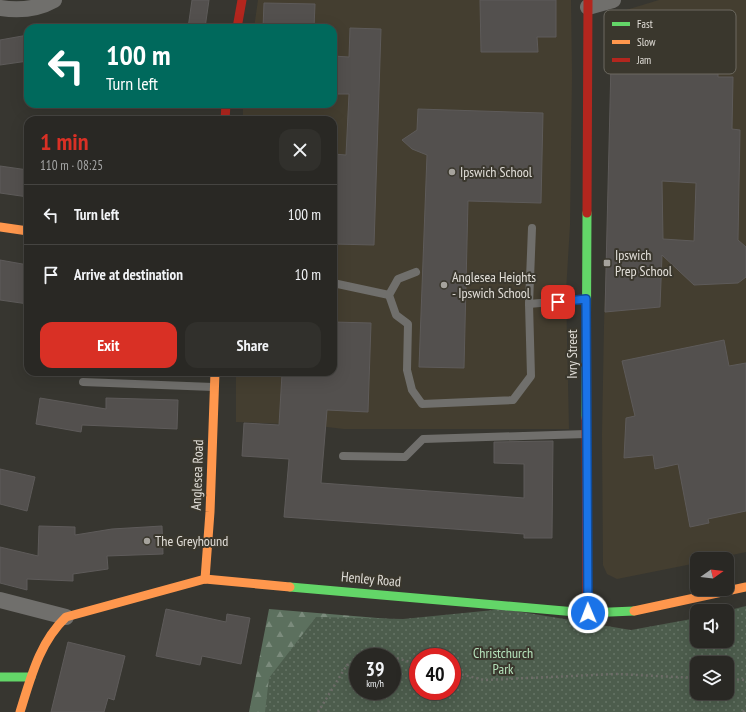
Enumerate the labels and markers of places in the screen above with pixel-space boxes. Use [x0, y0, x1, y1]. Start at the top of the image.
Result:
place label: Ipswich School [460, 163, 533, 181]
marker: Ipswich School [447, 167, 457, 177]
place label: Ipswich Prep School [615, 246, 673, 280]
marker: Ipswich Prep School [602, 258, 612, 268]
place label: Anglesea Heights - Ipswich School [452, 268, 536, 302]
marker: Anglesea Heights - Ipswich School [439, 280, 449, 290]
pin [541, 285, 575, 319]
place label: The Greyhound [155, 532, 228, 550]
marker: The Greyhound [142, 536, 152, 546]

